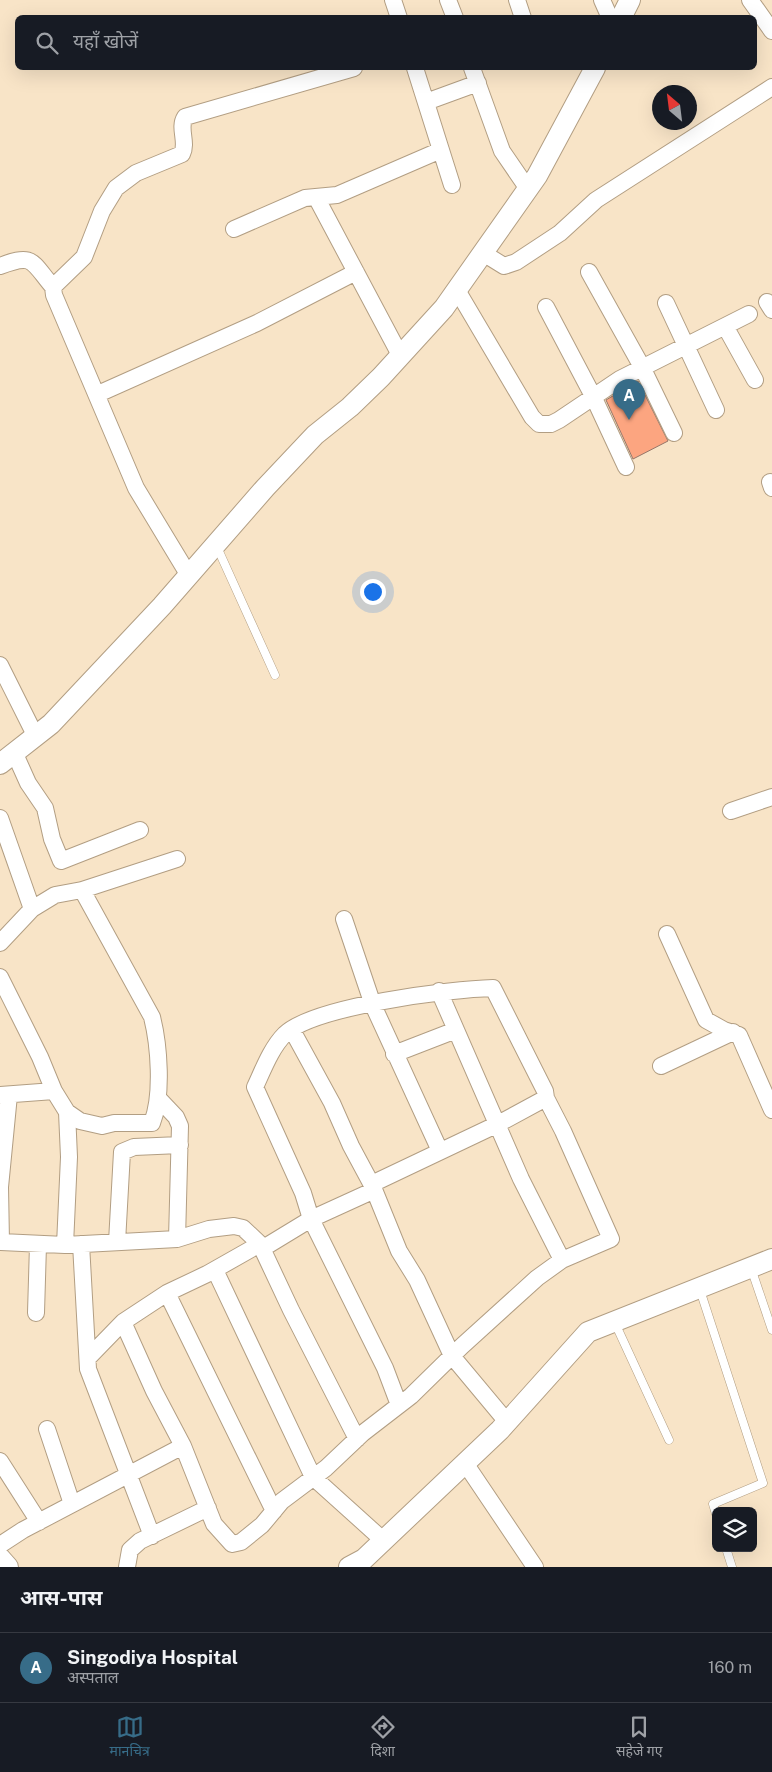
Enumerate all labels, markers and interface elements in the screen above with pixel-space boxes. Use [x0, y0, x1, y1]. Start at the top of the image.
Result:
search box [15, 15, 757, 70]
icon: search [33, 29, 61, 57]
text: यहाँ खोजें [73, 30, 138, 52]
north arrow [652, 85, 697, 130]
pin: A [613, 379, 645, 420]
your location [360, 579, 386, 605]
map controls [712, 1507, 757, 1552]
button: layers [712, 1507, 757, 1552]
text: आस-पास [20, 1585, 102, 1610]
text: Singodiya Hospital [67, 1646, 238, 1668]
text: A [30, 1658, 42, 1677]
text: 160 m [708, 1658, 752, 1677]
text: अस्पताल [67, 1668, 119, 1687]
tab: मानचित्र [110, 1713, 150, 1762]
tab: दिशा [369, 1713, 397, 1762]
tab: सहेजे गए [616, 1713, 662, 1762]

